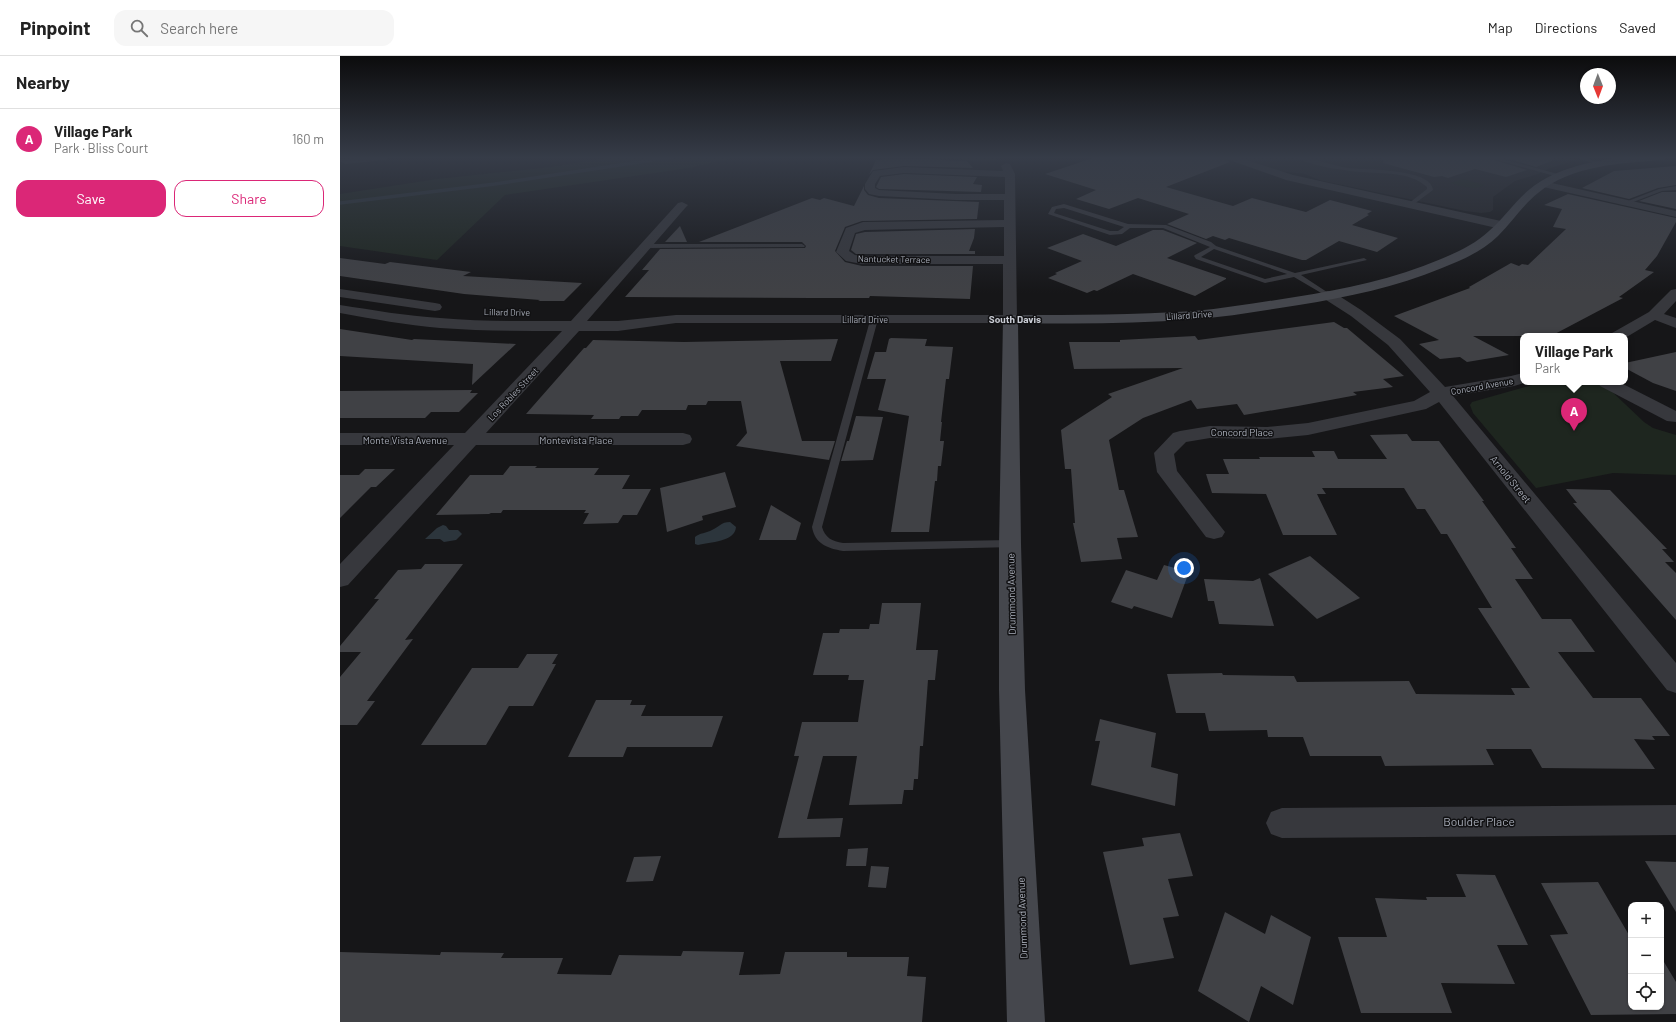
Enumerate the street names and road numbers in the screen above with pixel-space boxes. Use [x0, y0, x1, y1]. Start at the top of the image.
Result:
street label: Nantucket Terrace [858, 253, 930, 265]
street label: Lillard Drive [484, 306, 530, 318]
street label: Lillard Drive [1166, 308, 1213, 322]
street label: Lillard Drive [842, 314, 888, 325]
street label: Los Robles Street [485, 365, 541, 423]
street label: Concord Avenue [1450, 375, 1514, 397]
street label: Concord Place [1211, 426, 1273, 438]
street label: Monte Vista Avenue [363, 434, 447, 446]
street label: Montevista Place [539, 434, 613, 446]
street label: Arnold Street [1488, 453, 1534, 505]
street label: Drummond Avenue [1004, 553, 1018, 635]
street label: Boulder Place [1443, 814, 1515, 828]
street label: Drummond Avenue [1015, 877, 1029, 959]

